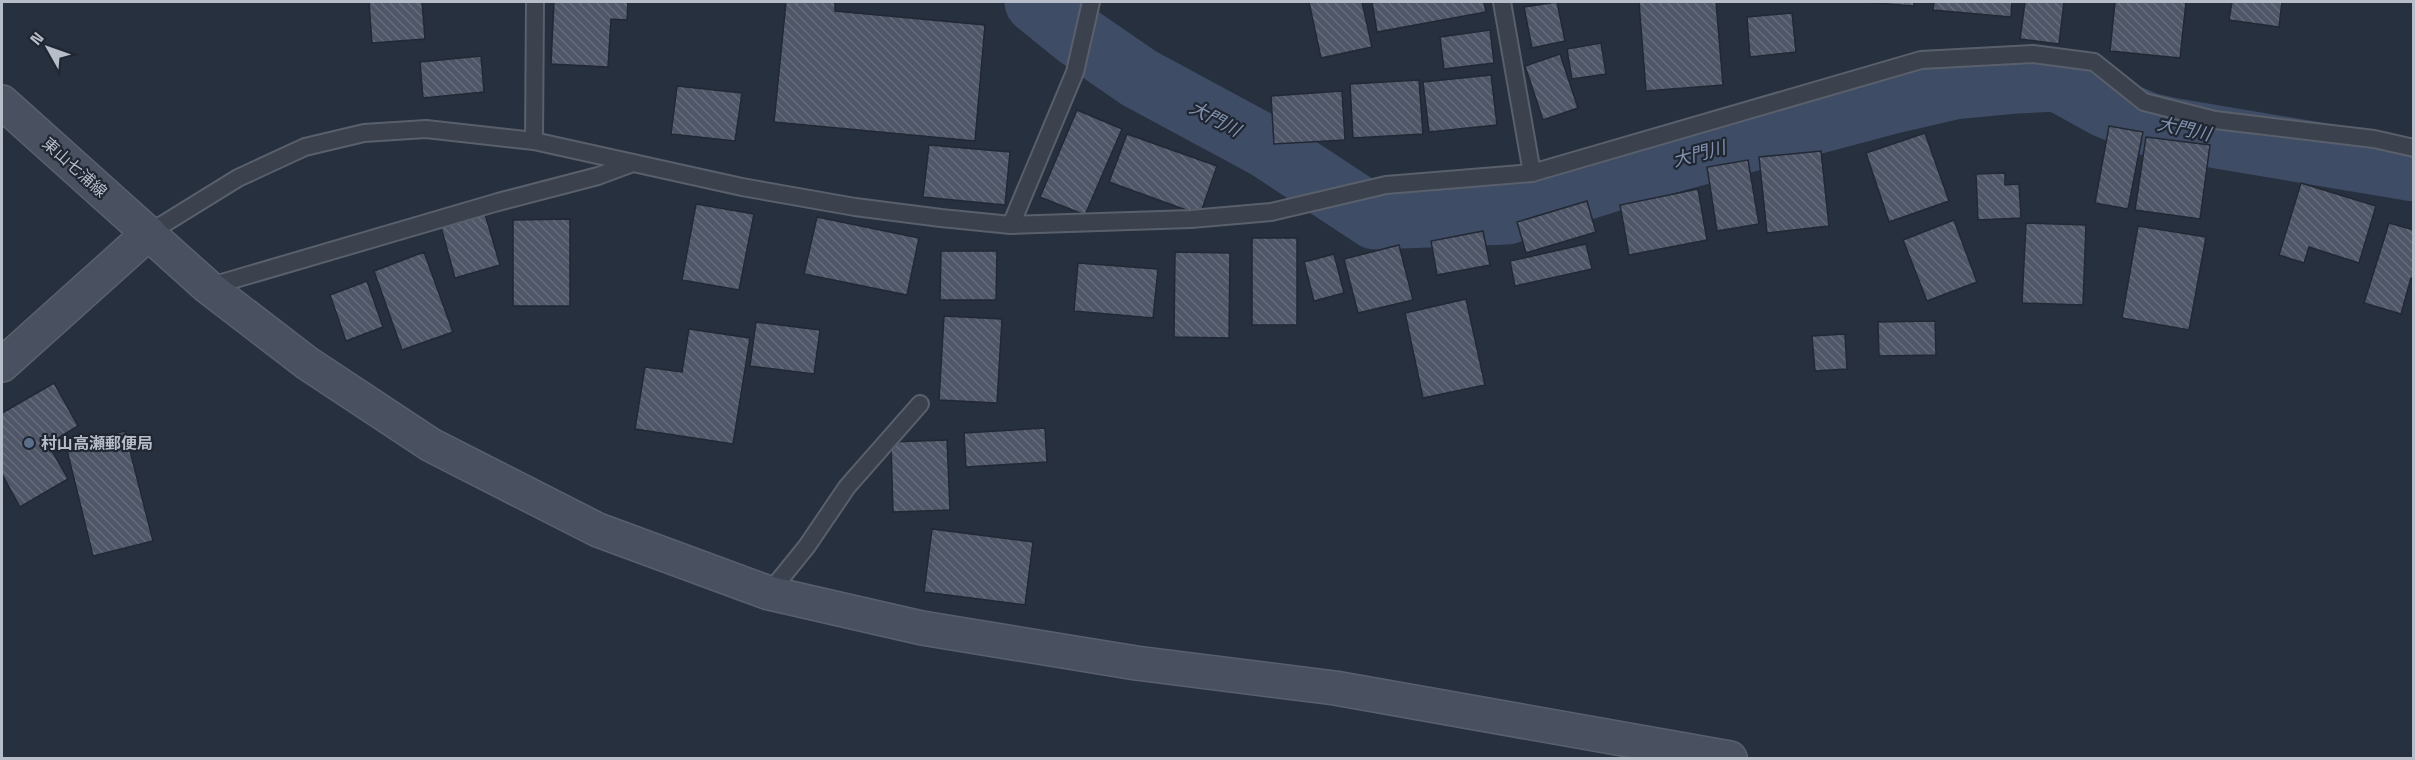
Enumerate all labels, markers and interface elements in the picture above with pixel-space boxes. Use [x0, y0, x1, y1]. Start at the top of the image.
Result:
north arrow [18, 18, 78, 78]
text: N [25, 28, 48, 50]
water label: 大門川 [1186, 96, 1246, 142]
water label: 大門川 [2155, 112, 2215, 146]
street label: 東山七浦線 [38, 133, 111, 202]
water label: 大門川 [1670, 135, 1730, 172]
place label: 村山高瀬郵便局 [41, 433, 153, 454]
marker: 村山高瀬郵便局 [22, 436, 36, 450]

